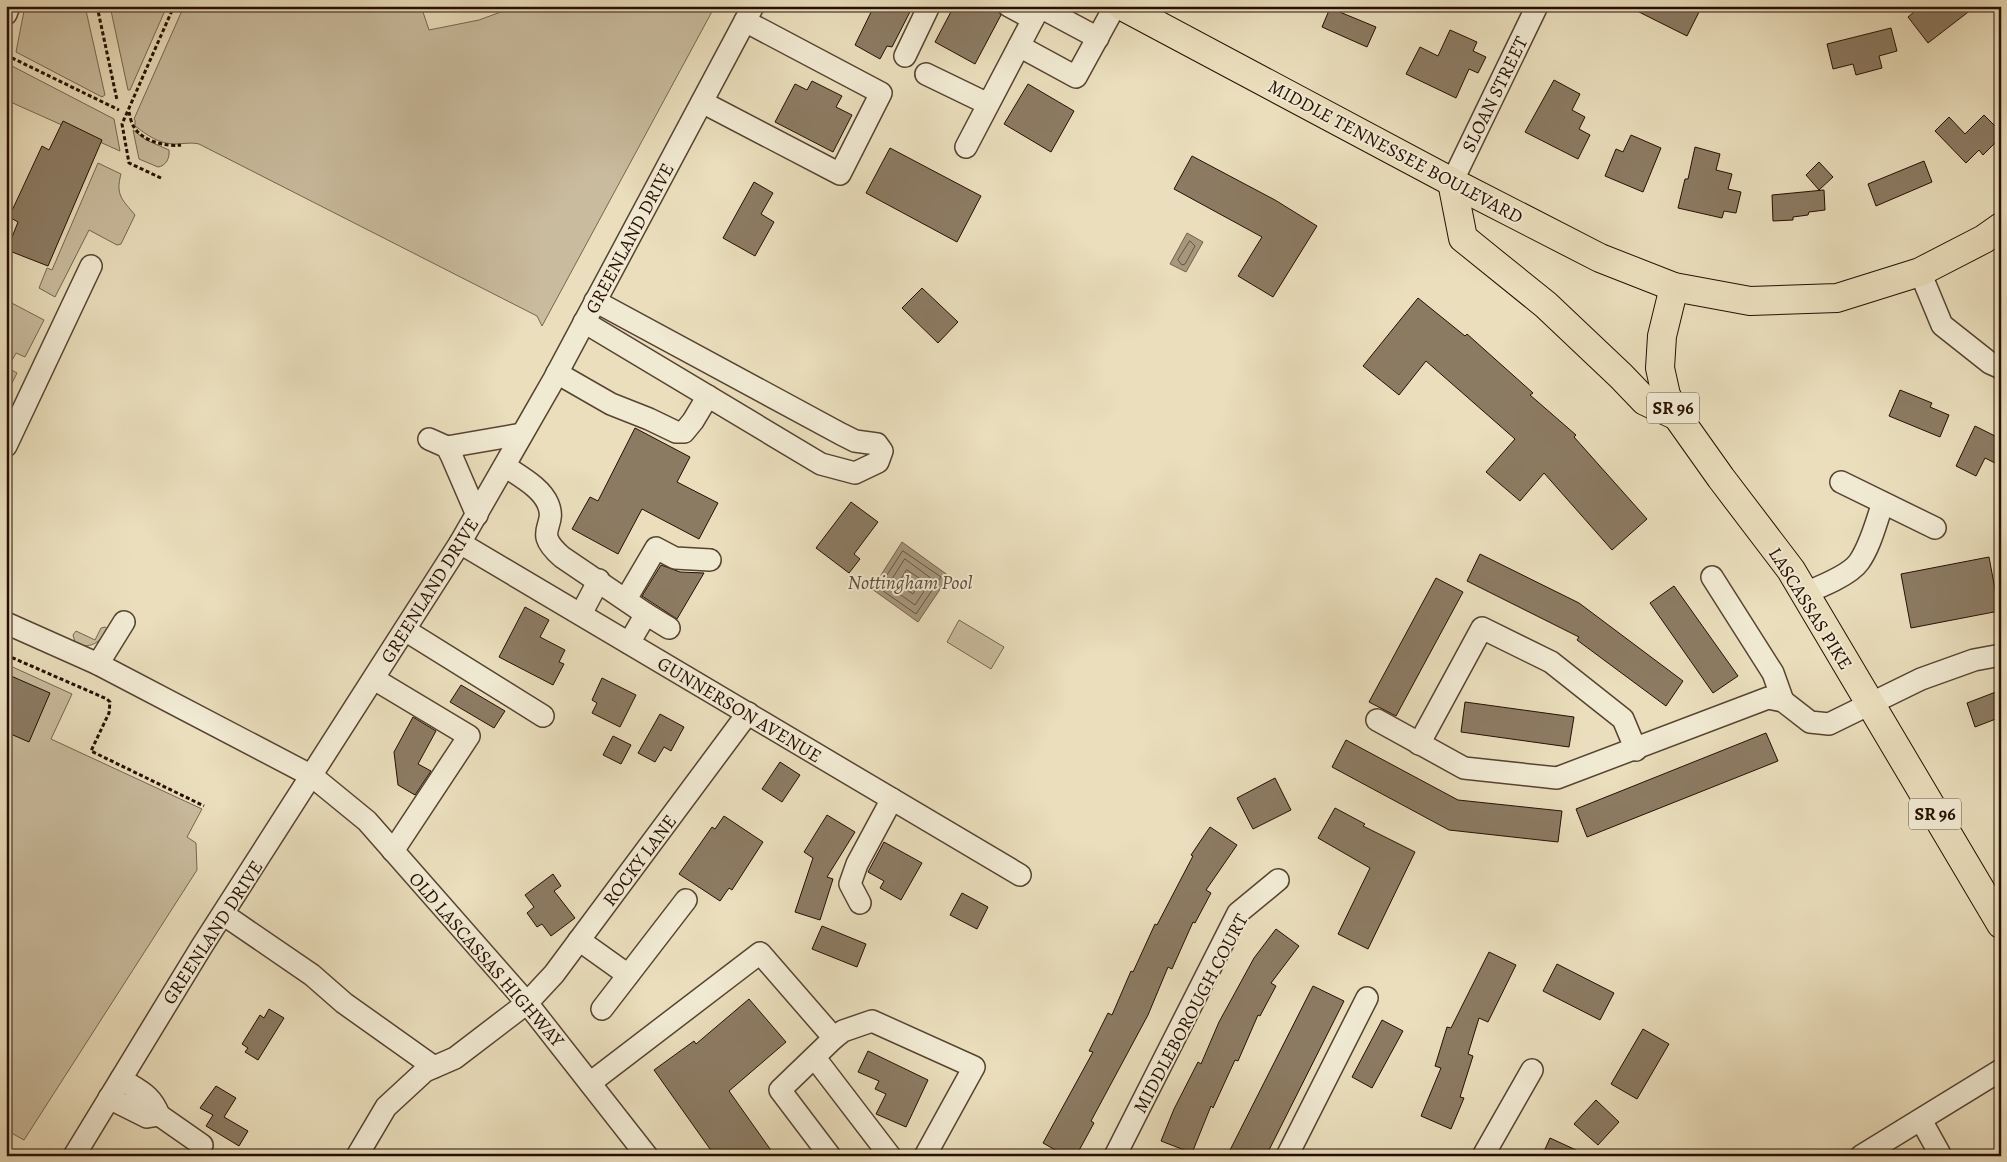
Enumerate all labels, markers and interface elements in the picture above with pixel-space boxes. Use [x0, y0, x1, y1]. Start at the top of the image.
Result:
street label: SLOAN STREET [1456, 32, 1534, 157]
street label: MIDDLE TENNESSEE BOULEVARD [1264, 73, 1528, 230]
street label: GREENLAND DRIVE [579, 159, 681, 318]
road number: SR 96 [1647, 392, 1699, 423]
street label: GREENLAND DRIVE [375, 513, 485, 668]
street label: LASCASSAS PIKE [1762, 542, 1858, 675]
water label: Nottingham Pool [848, 569, 973, 596]
street label: GUNNERSON AVENUE [652, 650, 826, 769]
road number: SR 96 [1909, 799, 1961, 830]
street label: ROCKY LANE [597, 809, 683, 912]
street label: GREENLAND DRIVE [156, 855, 269, 1010]
street label: OLD LASCASSAS HIGHWAY [403, 866, 570, 1053]
street label: MIDDLEBOROUGH COURT [1127, 909, 1255, 1118]

